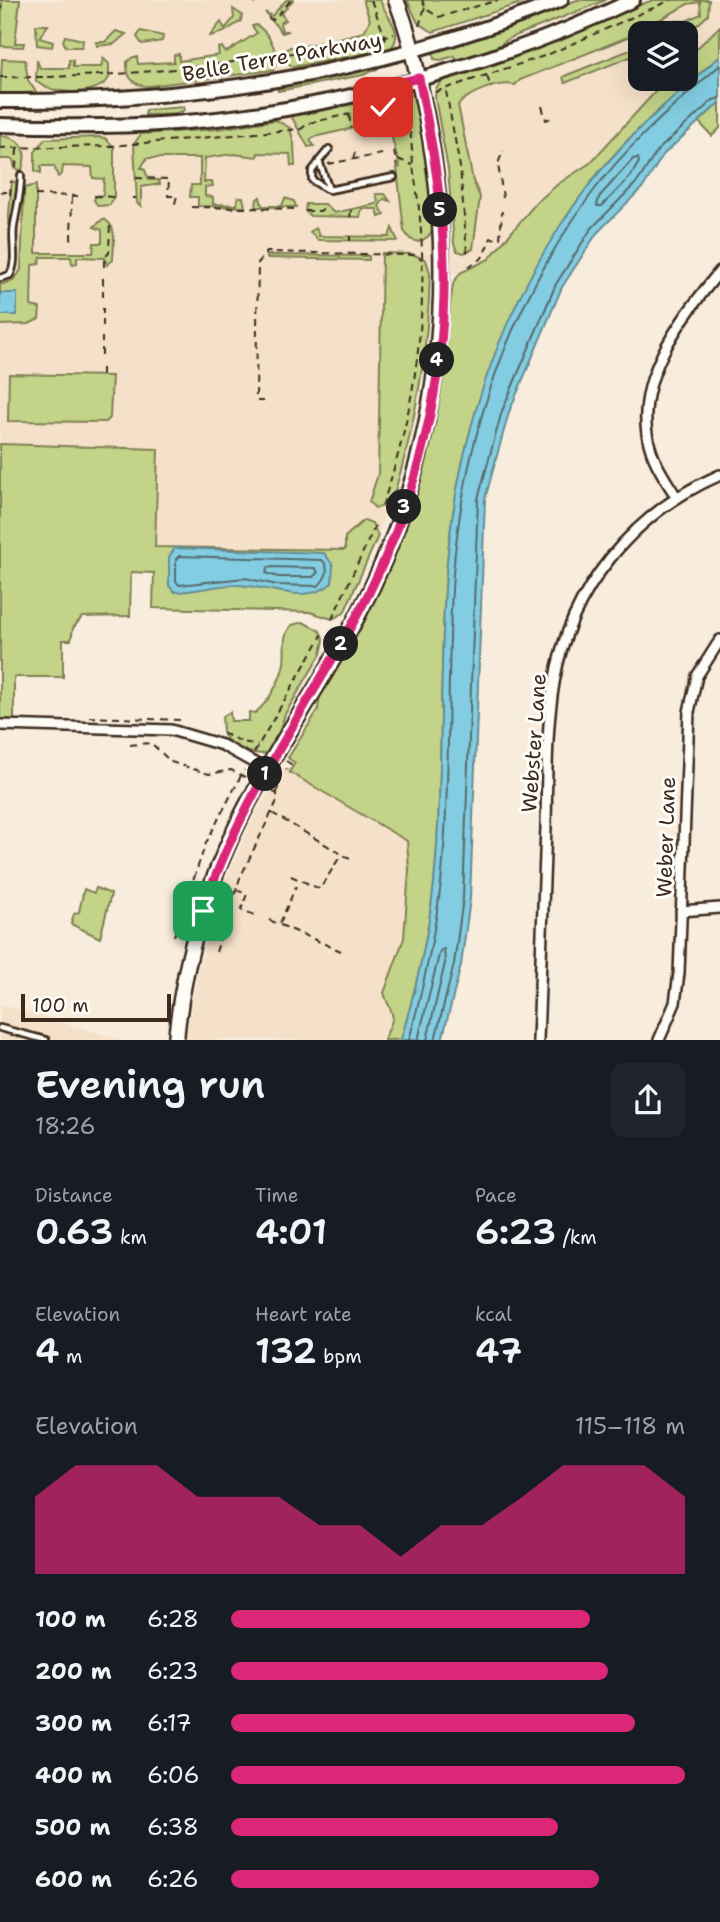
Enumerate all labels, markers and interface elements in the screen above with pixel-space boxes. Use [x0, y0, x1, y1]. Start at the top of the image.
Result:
map controls [628, 21, 698, 91]
button: layers [628, 21, 698, 91]
street label: Belle Terre Parkway [180, 26, 384, 88]
pin [353, 77, 413, 137]
icon: check [364, 88, 402, 126]
pin: 5 [422, 192, 458, 228]
text: 5 [434, 197, 445, 222]
pin: 4 [420, 342, 454, 378]
text: 4 [430, 347, 443, 372]
pin: 3 [386, 490, 422, 524]
text: 3 [397, 494, 410, 519]
pin: 2 [324, 626, 358, 662]
text: 2 [334, 631, 347, 656]
street label: Webster Lane [515, 673, 553, 813]
pin: 1 [247, 756, 282, 792]
text: 1 [260, 761, 269, 786]
street label: Weber Lane [650, 776, 682, 898]
pin [173, 881, 233, 941]
icon: arrive [184, 892, 222, 930]
scale bar [21, 991, 172, 1023]
text: 100 m [32, 993, 89, 1018]
text: Evening run [35, 1059, 265, 1110]
button: share [611, 1063, 685, 1137]
text: 18:26 [35, 1111, 96, 1141]
text: Distance [35, 1183, 113, 1208]
text: Time [255, 1183, 299, 1208]
text: Pace [475, 1183, 517, 1208]
text: 0.63 [35, 1208, 113, 1255]
text: 4:01 [255, 1208, 327, 1255]
text: 6:23 [475, 1208, 556, 1255]
text: km [113, 1225, 147, 1250]
text: /km [556, 1225, 597, 1250]
text: Elevation [35, 1302, 120, 1327]
text: Heart rate [255, 1302, 352, 1327]
text: kcal [475, 1302, 512, 1327]
text: 4 [35, 1327, 60, 1374]
text: 132 [255, 1327, 317, 1374]
text: 47 [475, 1327, 522, 1374]
text: m [60, 1344, 82, 1369]
text: bpm [317, 1344, 362, 1369]
text: Elevation [35, 1411, 138, 1441]
text: 115–118 m [575, 1411, 685, 1441]
text: 100 m [35, 1604, 106, 1634]
text: 6:28 [147, 1604, 199, 1634]
text: 200 m [35, 1656, 112, 1686]
text: 6:23 [147, 1656, 198, 1686]
text: 300 m [35, 1708, 112, 1738]
text: 6:17 [147, 1708, 192, 1738]
text: 400 m [35, 1760, 112, 1790]
text: 6:06 [147, 1760, 200, 1790]
text: 500 m [35, 1812, 110, 1842]
text: 6:38 [147, 1812, 199, 1842]
text: 600 m [35, 1864, 112, 1894]
text: 6:26 [147, 1864, 199, 1894]

